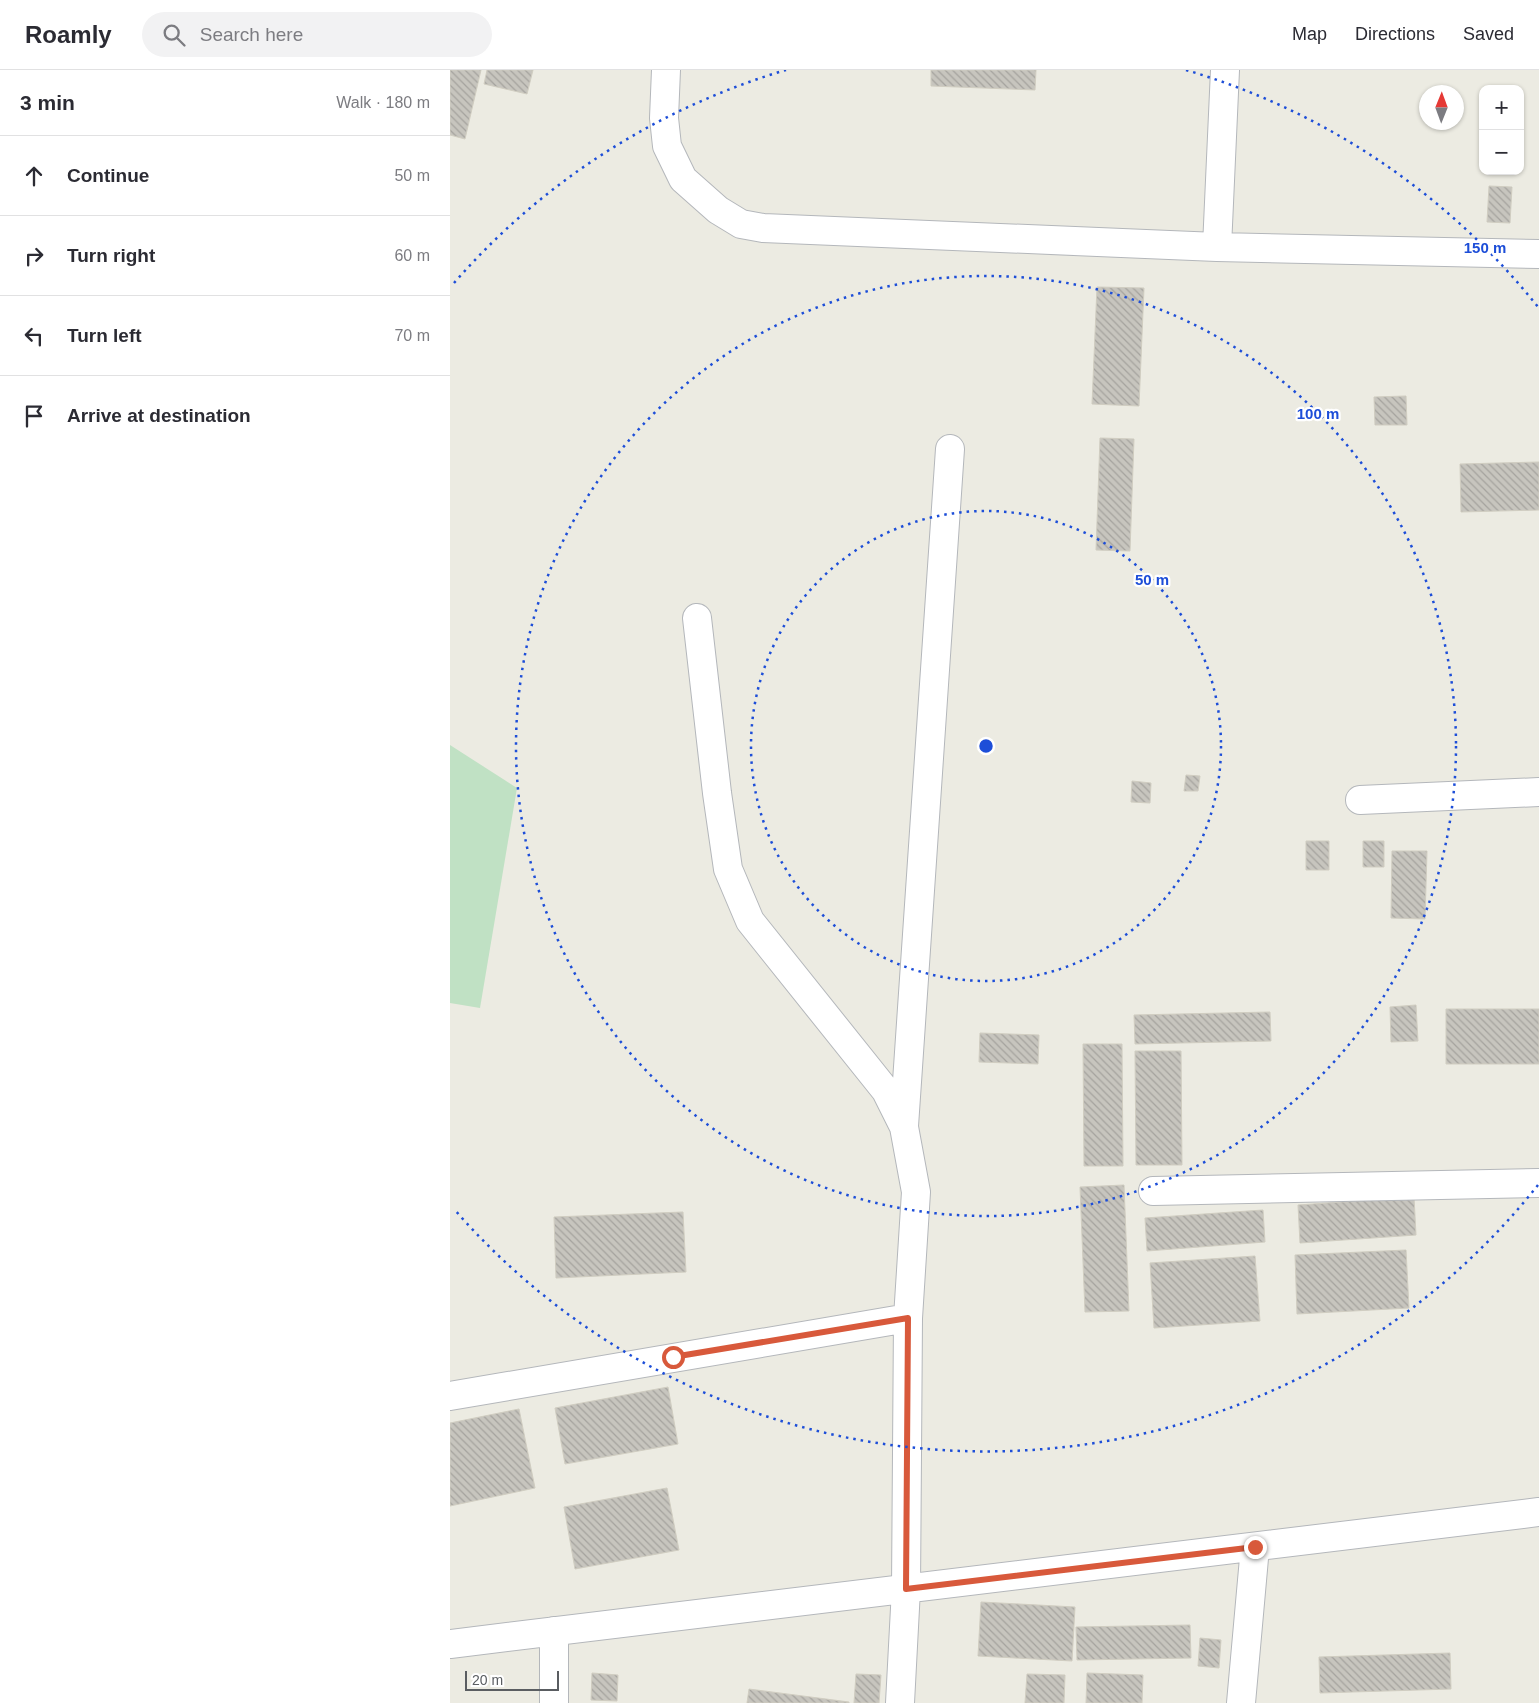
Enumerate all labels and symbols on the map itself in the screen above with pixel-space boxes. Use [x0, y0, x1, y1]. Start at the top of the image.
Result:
north arrow [1419, 85, 1464, 130]
text: 150 m [1464, 239, 1506, 256]
text: 100 m [1297, 405, 1339, 422]
text: 50 m [1135, 571, 1169, 588]
centre of rings [977, 737, 995, 755]
route start [662, 1346, 685, 1369]
route end [1244, 1536, 1267, 1559]
scale bar [465, 1668, 559, 1691]

